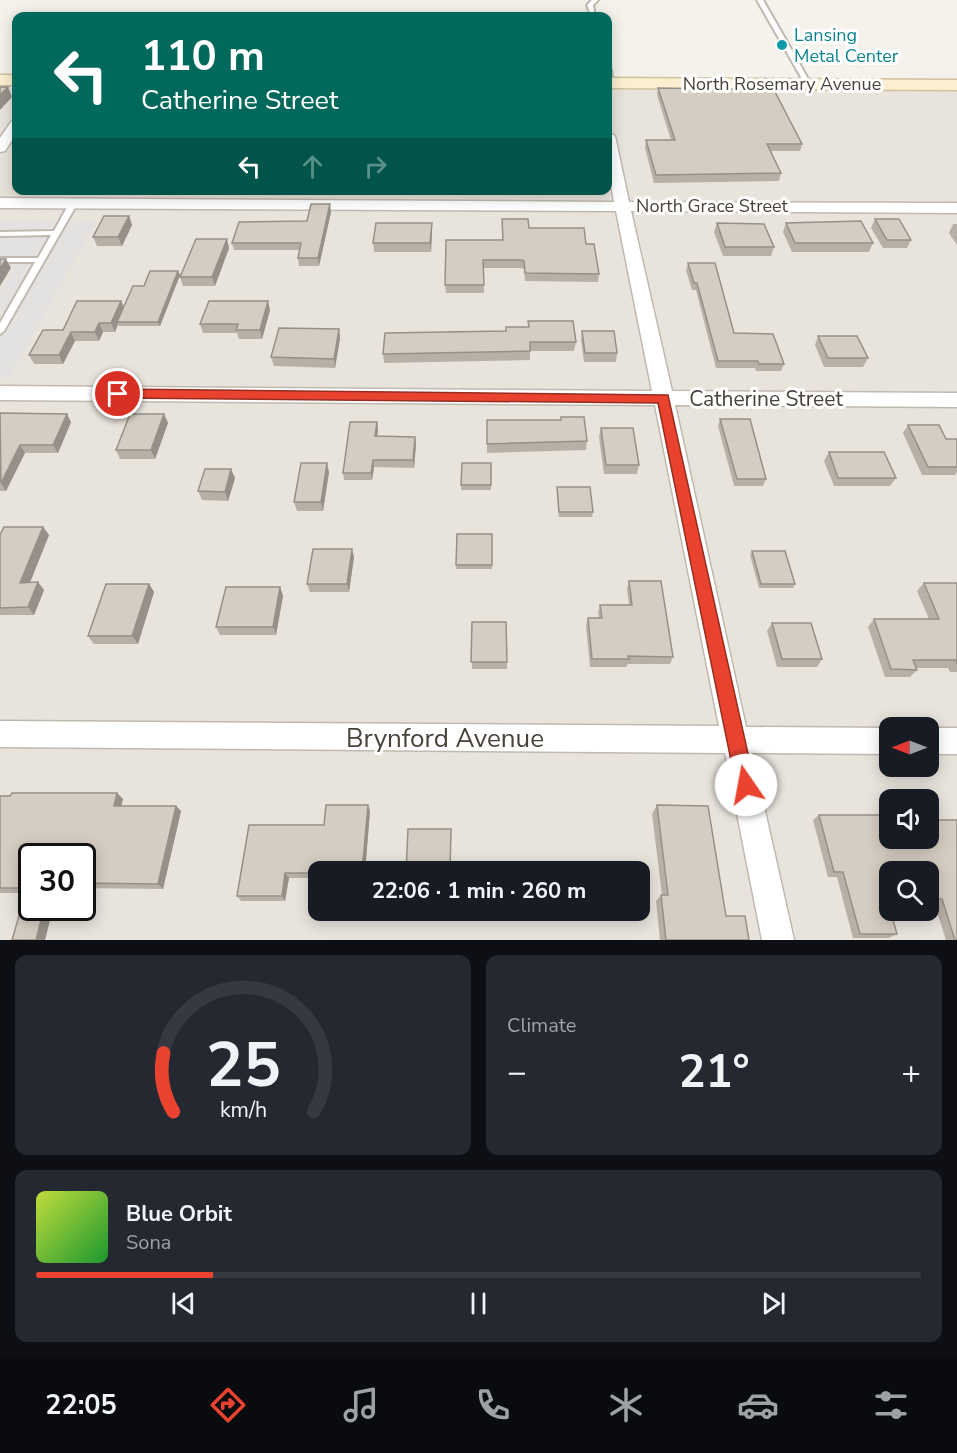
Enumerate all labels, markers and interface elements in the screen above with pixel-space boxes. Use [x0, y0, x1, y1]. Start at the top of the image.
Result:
place label: Lansing Metal Center [794, 23, 899, 68]
text: 110 m [141, 28, 265, 85]
icon: left [42, 36, 120, 114]
marker: Lansing Metal Center [775, 38, 789, 52]
street label: North Rosemary Avenue [683, 72, 881, 96]
text: Catherine Street [141, 82, 338, 119]
icon: left [233, 150, 266, 183]
icon: ahead [296, 150, 329, 183]
icon: right [359, 150, 392, 183]
street label: North Grace Street [636, 194, 789, 218]
pin [92, 368, 143, 419]
icon: arrive [101, 377, 134, 410]
street label: Catherine Street [689, 385, 843, 413]
north arrow [879, 717, 939, 777]
map controls [879, 717, 939, 921]
street label: Brynford Avenue [346, 721, 544, 756]
position arrow [714, 753, 778, 817]
button: sound [879, 789, 939, 849]
speed limit sign: 30 [18, 843, 96, 921]
button: search [879, 861, 939, 921]
text: 22:06 · 1 min · 260 m [372, 876, 586, 906]
text: Climate [507, 1012, 576, 1039]
text: 25 [206, 1023, 280, 1108]
text: 21° [678, 1042, 750, 1103]
text: − [507, 1050, 527, 1095]
text: + [901, 1050, 921, 1095]
text: km/h [219, 1095, 267, 1125]
text: Blue Orbit [126, 1199, 232, 1229]
text: Sona [126, 1229, 171, 1256]
icon: previous [167, 1287, 200, 1320]
icon: pause [462, 1287, 495, 1320]
icon: next [757, 1287, 790, 1320]
icon: directions [207, 1384, 249, 1426]
icon: music [340, 1384, 382, 1426]
icon: phone [472, 1384, 514, 1426]
icon: climate [605, 1384, 647, 1426]
icon: car [737, 1384, 779, 1426]
icon: filters [870, 1384, 912, 1426]
text: 22:05 [45, 1387, 117, 1424]

